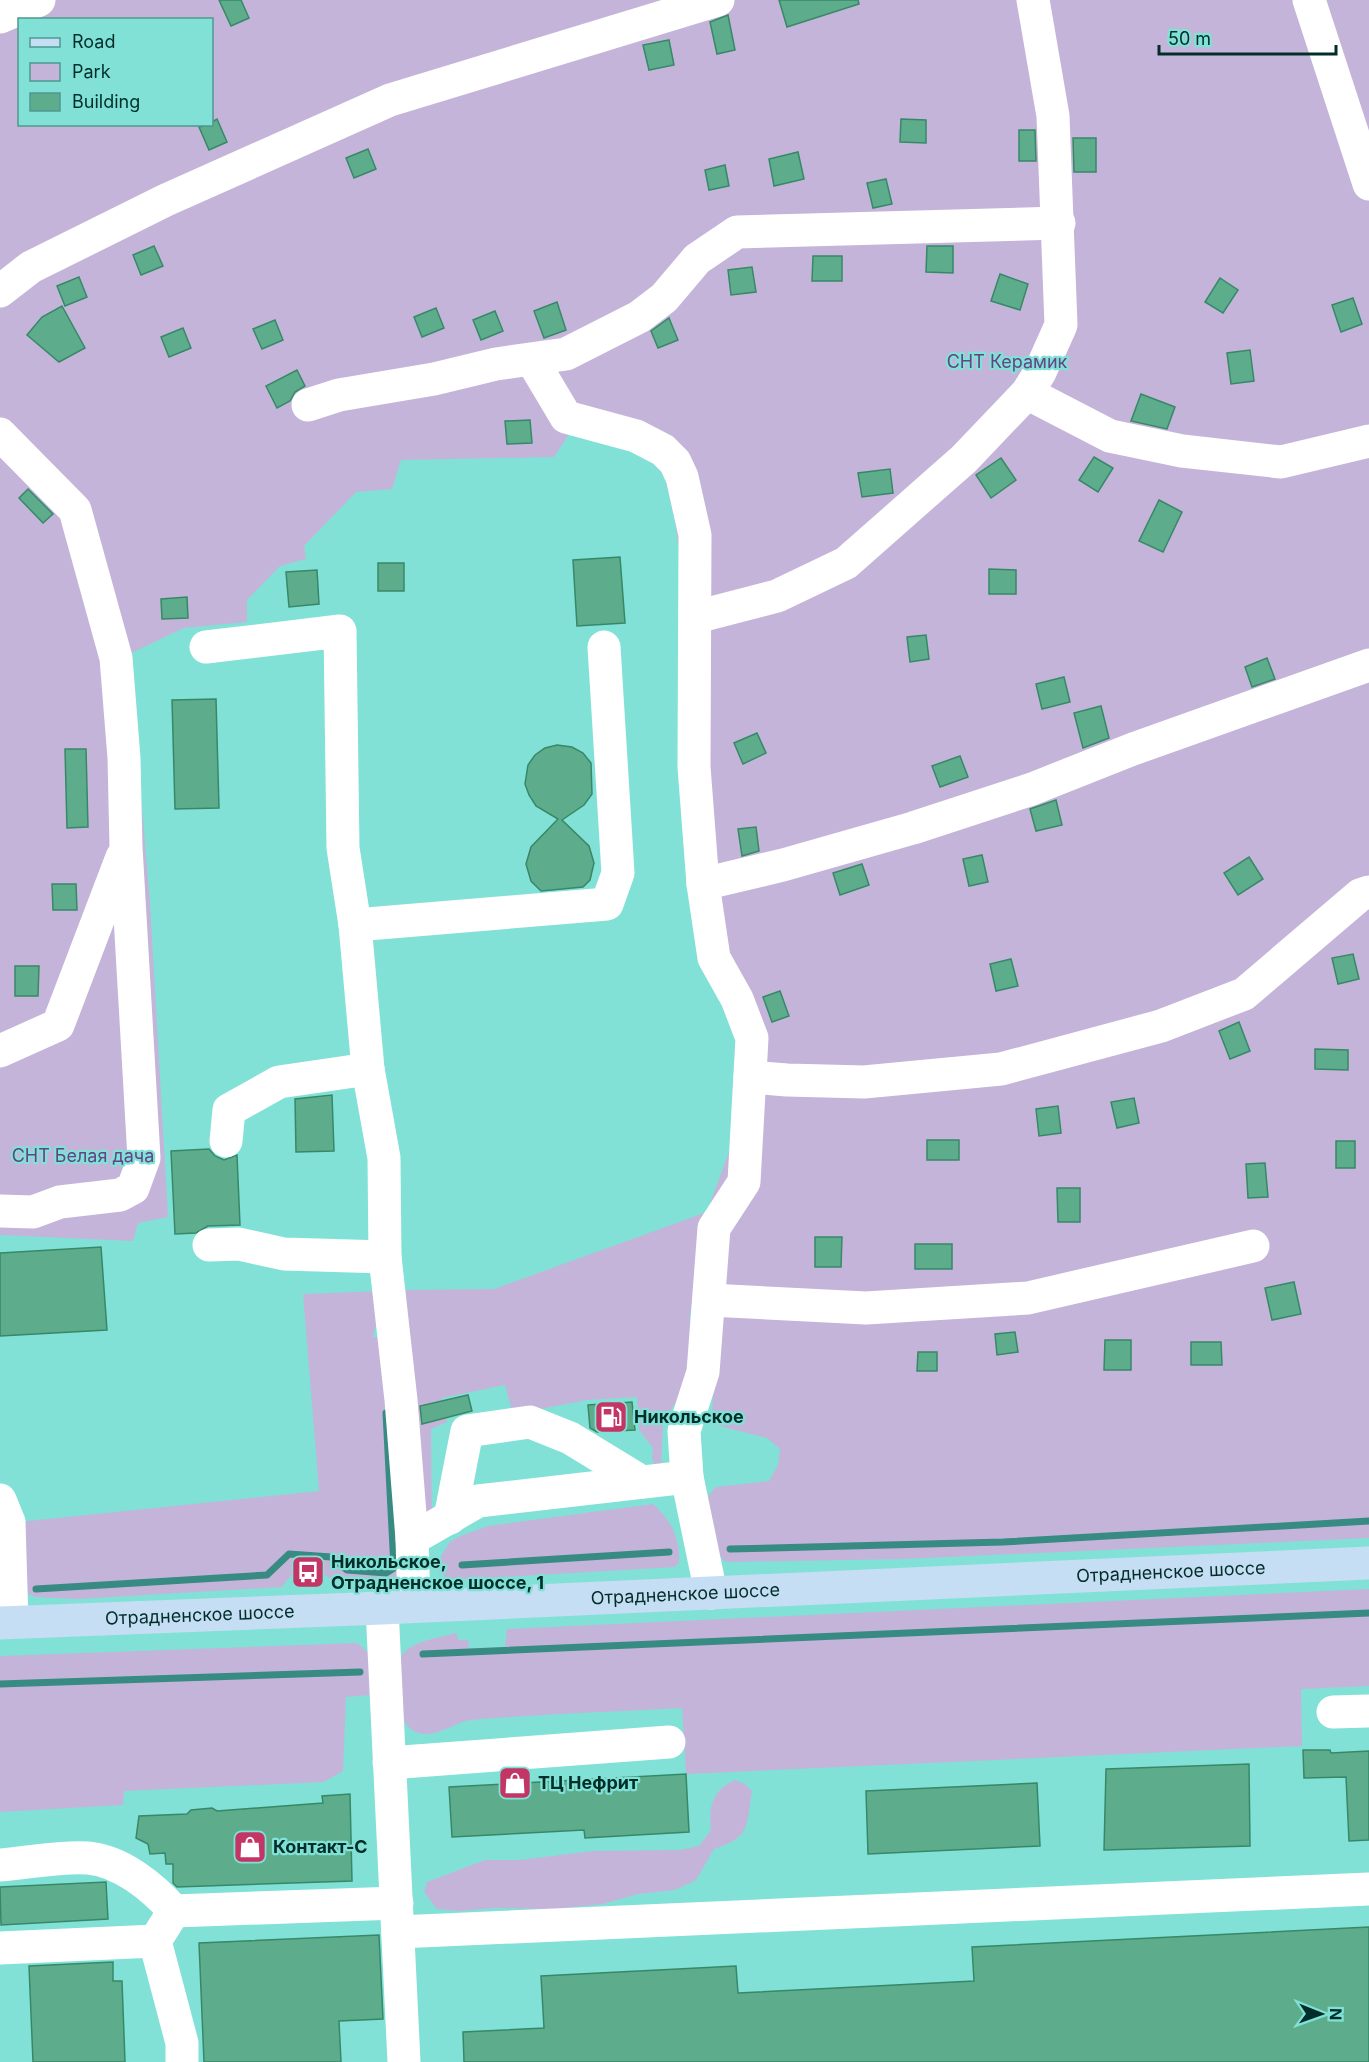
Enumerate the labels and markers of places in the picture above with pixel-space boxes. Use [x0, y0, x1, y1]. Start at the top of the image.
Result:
fuel station icon: Никольское [593, 1399, 629, 1435]
place label: Никольское [634, 1406, 744, 1427]
place label: Никольское, Отрадненское шоссе, 1 [331, 1551, 544, 1593]
bus stop icon: Никольское, Отрадненское шоссе, 1 [290, 1554, 326, 1590]
shop icon: ТЦ Нефрит [497, 1765, 533, 1801]
place label: ТЦ Нефрит [538, 1772, 638, 1793]
shop icon: Контакт-С [232, 1829, 268, 1865]
place label: Контакт-С [273, 1836, 368, 1857]

